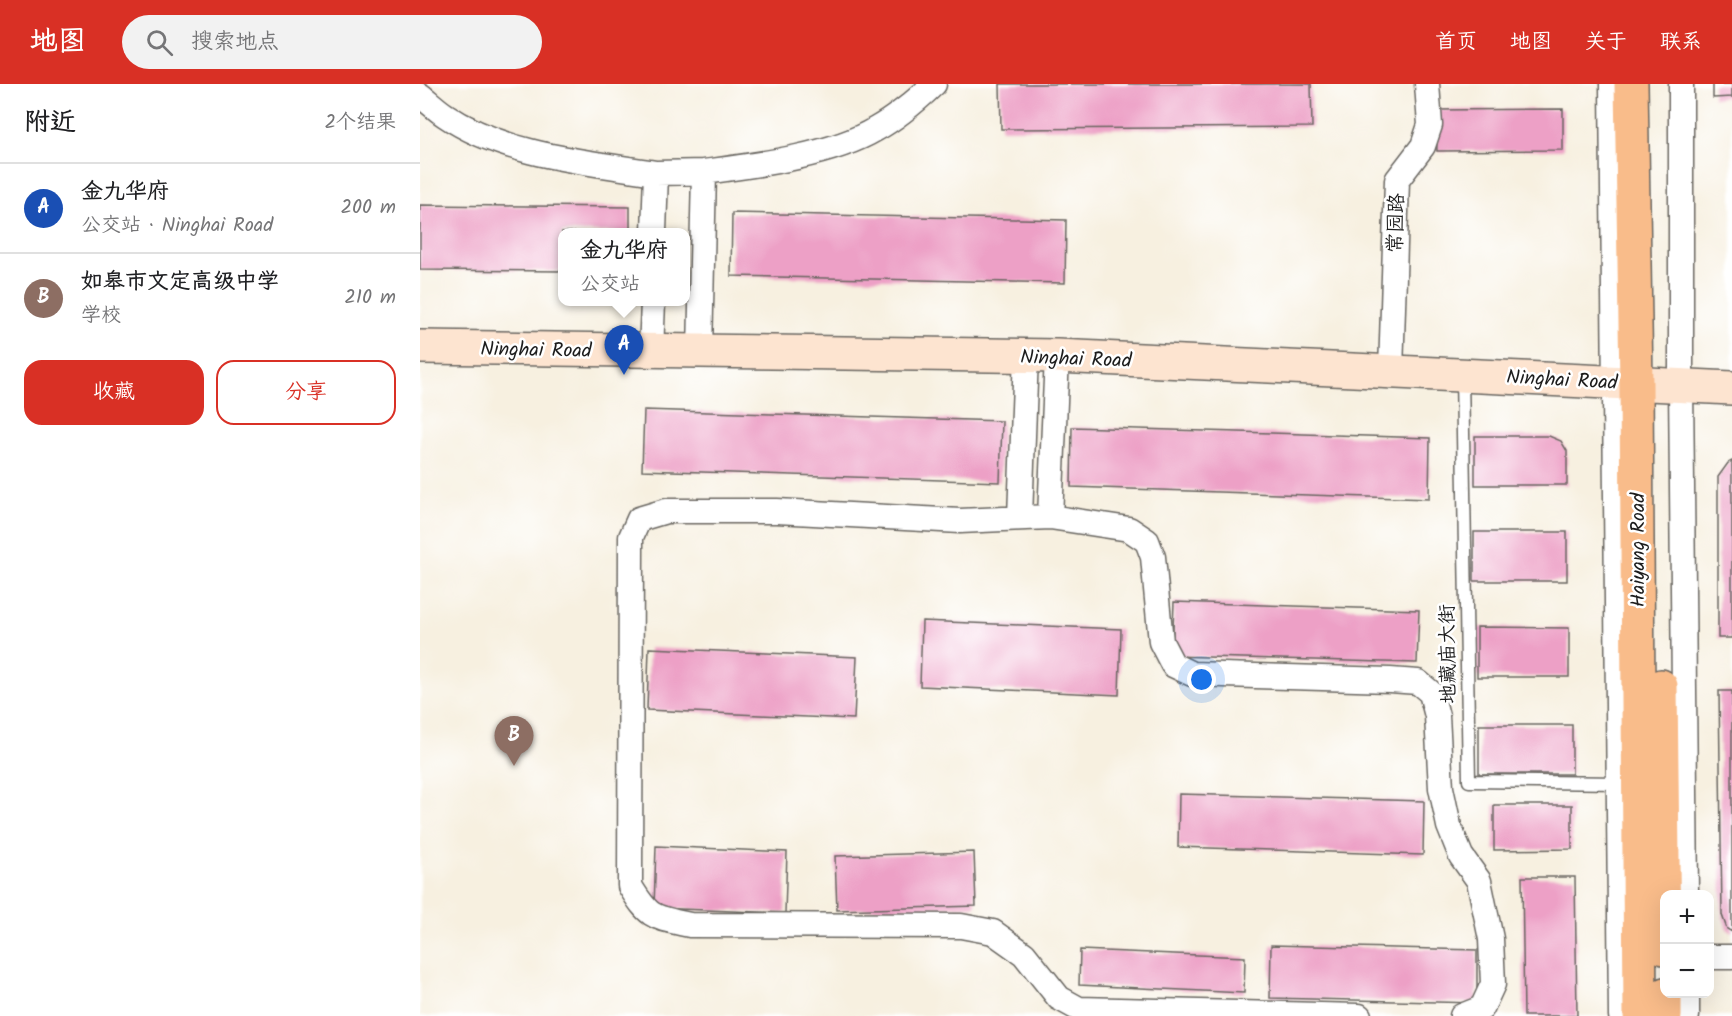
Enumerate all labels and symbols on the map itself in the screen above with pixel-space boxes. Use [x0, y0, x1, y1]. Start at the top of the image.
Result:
street label: 常园路 [1380, 192, 1414, 254]
pin: A [604, 326, 644, 375]
street label: Ninghai Road [480, 334, 593, 368]
street label: Ninghai Road [1020, 342, 1133, 378]
street label: Ninghai Road [1505, 362, 1619, 400]
street label: Haiyang Road [1623, 492, 1655, 607]
street label: 地藏庙大街 [1432, 604, 1466, 704]
your location [1187, 665, 1216, 694]
pin: B [494, 716, 533, 766]

